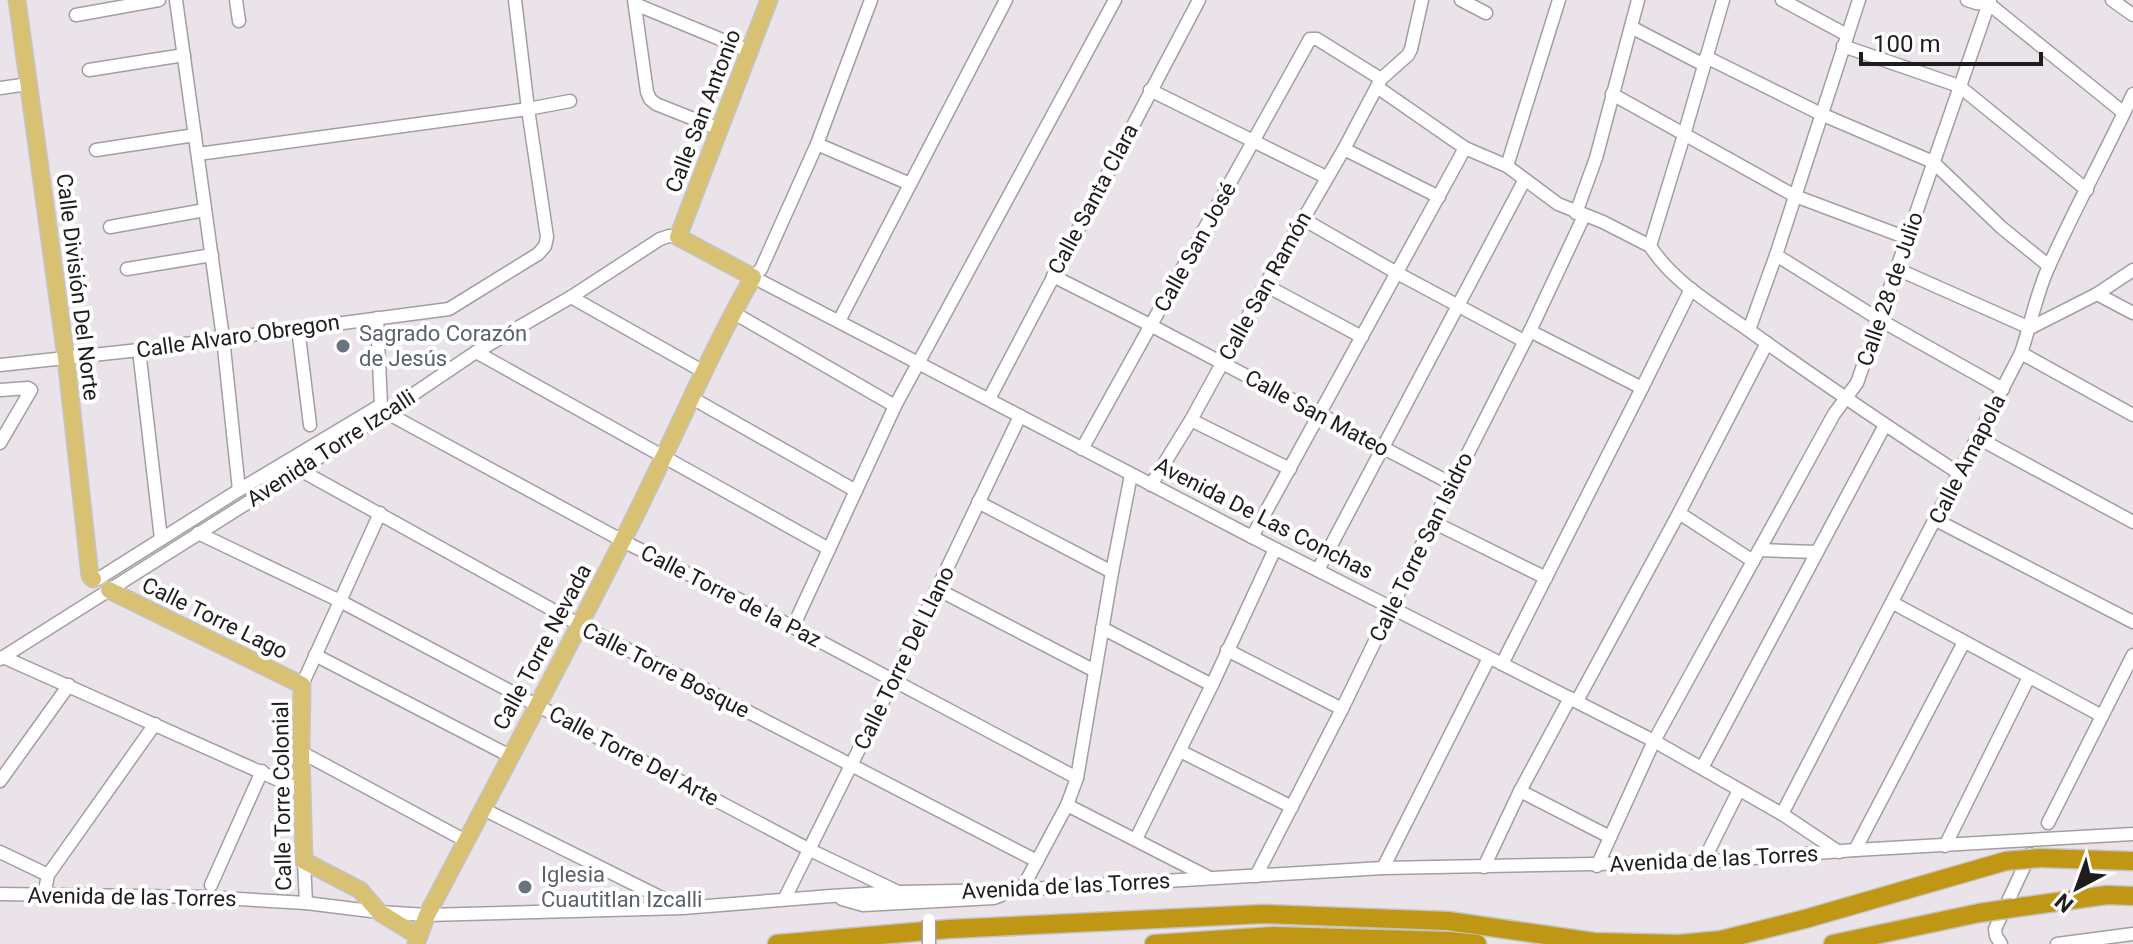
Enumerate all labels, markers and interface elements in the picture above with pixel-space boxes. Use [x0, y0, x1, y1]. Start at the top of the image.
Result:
scale bar [1861, 16, 2041, 66]
street label: Calle San Antonio [660, 26, 746, 196]
text: 100 m [1873, 30, 1940, 58]
street label: Calle Santa Clara [1043, 120, 1143, 278]
street label: Calle División Del Norte [52, 172, 104, 402]
street label: Calle San José [1149, 178, 1241, 316]
street label: Calle San Ramón [1214, 207, 1316, 365]
street label: Calle 28 de Julio [1852, 209, 1928, 369]
street label: Calle Alvaro Obregon [135, 309, 341, 363]
place label: Sagrado Corazón de Jesús [359, 321, 527, 371]
marker: Sagrado Corazón de Jesús [334, 337, 352, 355]
street label: Calle San Mateo [1241, 365, 1393, 461]
street label: Avenida Torre Izcalli [242, 384, 420, 512]
street label: Calle Amapola [1924, 390, 2010, 528]
street label: Calle Torre San Isidro [1364, 448, 1478, 646]
street label: Avenida De Las Conchas [1151, 452, 1377, 584]
street label: Calle Torre de la Paz [637, 540, 825, 652]
street label: Calle Torre Nevada [488, 560, 596, 734]
street label: Calle Torre Del Llano [849, 562, 959, 754]
street label: Calle Torre Lago [138, 572, 292, 664]
street label: Calle Torre Bosque [578, 617, 754, 723]
street label: Calle Torre Colonial [268, 701, 296, 891]
street label: Calle Torre Del Arte [545, 701, 723, 811]
street label: Avenida de las Torres [1609, 841, 1819, 877]
north arrow [2037, 848, 2117, 928]
place label: Iglesia Cuautitlan Izcalli [541, 862, 702, 912]
street label: Avenida de las Torres [961, 868, 1171, 904]
marker: Iglesia Cuautitlan Izcalli [516, 878, 534, 896]
street label: Avenida de las Torres [27, 883, 237, 911]
text: N [2050, 888, 2078, 917]

